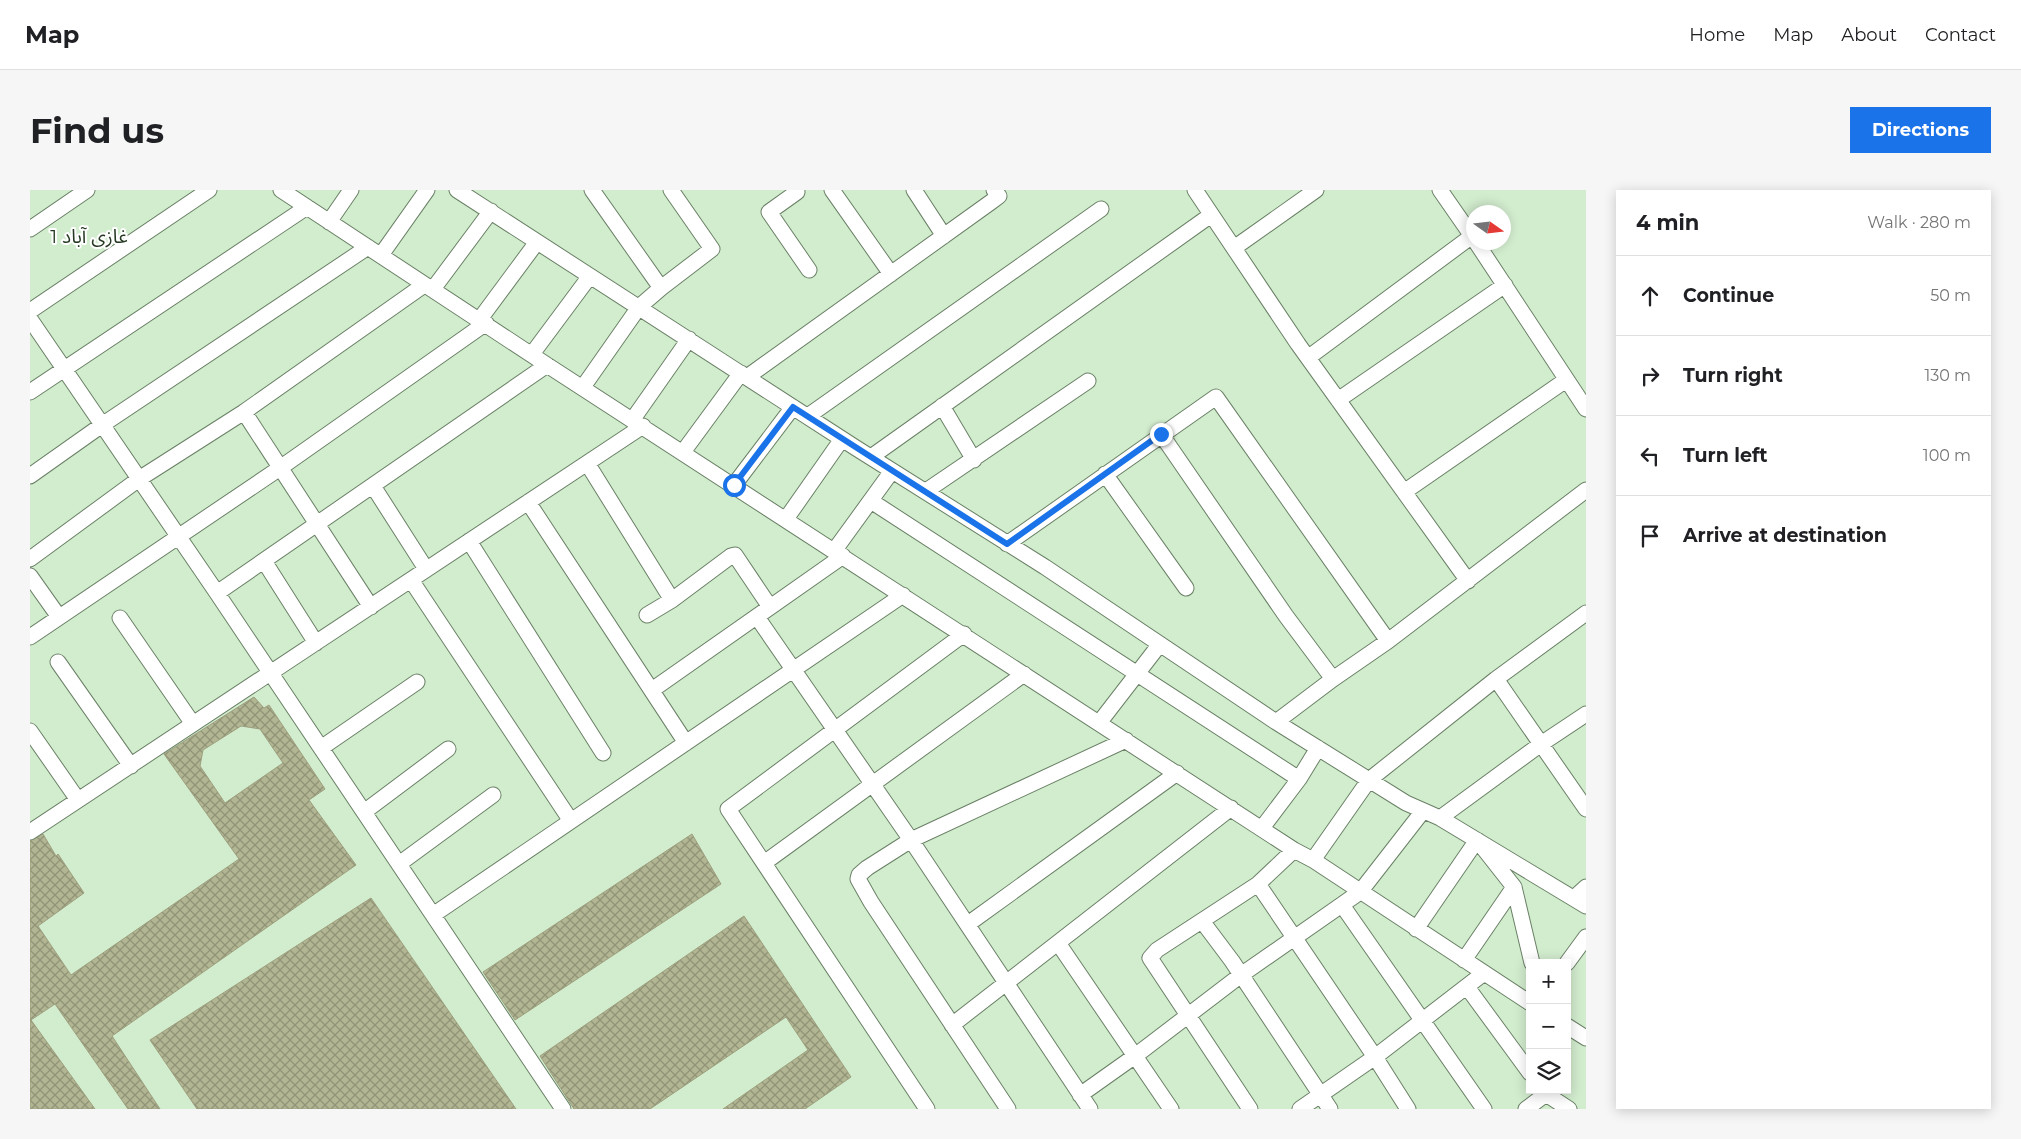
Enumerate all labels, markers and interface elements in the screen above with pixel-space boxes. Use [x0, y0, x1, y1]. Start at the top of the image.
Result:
text: Map [25, 20, 79, 49]
text: Home [1689, 24, 1745, 46]
text: Map [1773, 24, 1813, 46]
text: About [1841, 24, 1897, 46]
text: Contact [1925, 24, 1996, 46]
button: Directions [1850, 107, 1991, 153]
text: Find us [30, 109, 164, 152]
north arrow [1466, 205, 1511, 250]
text: 4 min [1636, 210, 1699, 235]
text: Walk · 280 m [1867, 213, 1971, 232]
district label: غازی آباد 1 [50, 225, 128, 248]
icon: ahead [1636, 282, 1664, 310]
text: Continue [1683, 284, 1774, 307]
text: 50 m [1930, 286, 1971, 305]
icon: right [1636, 362, 1664, 390]
text: Turn right [1683, 364, 1783, 387]
text: 130 m [1924, 366, 1971, 385]
route end [1150, 423, 1173, 446]
icon: left [1636, 442, 1664, 470]
text: Turn left [1683, 444, 1768, 467]
text: 100 m [1923, 446, 1971, 465]
route start [723, 474, 746, 497]
icon: arrive [1636, 522, 1664, 550]
text: Arrive at destination [1683, 524, 1887, 547]
map controls [1526, 959, 1571, 1094]
button: + [1526, 959, 1571, 1004]
button: − [1526, 1004, 1571, 1049]
button: layers [1526, 1049, 1571, 1094]

